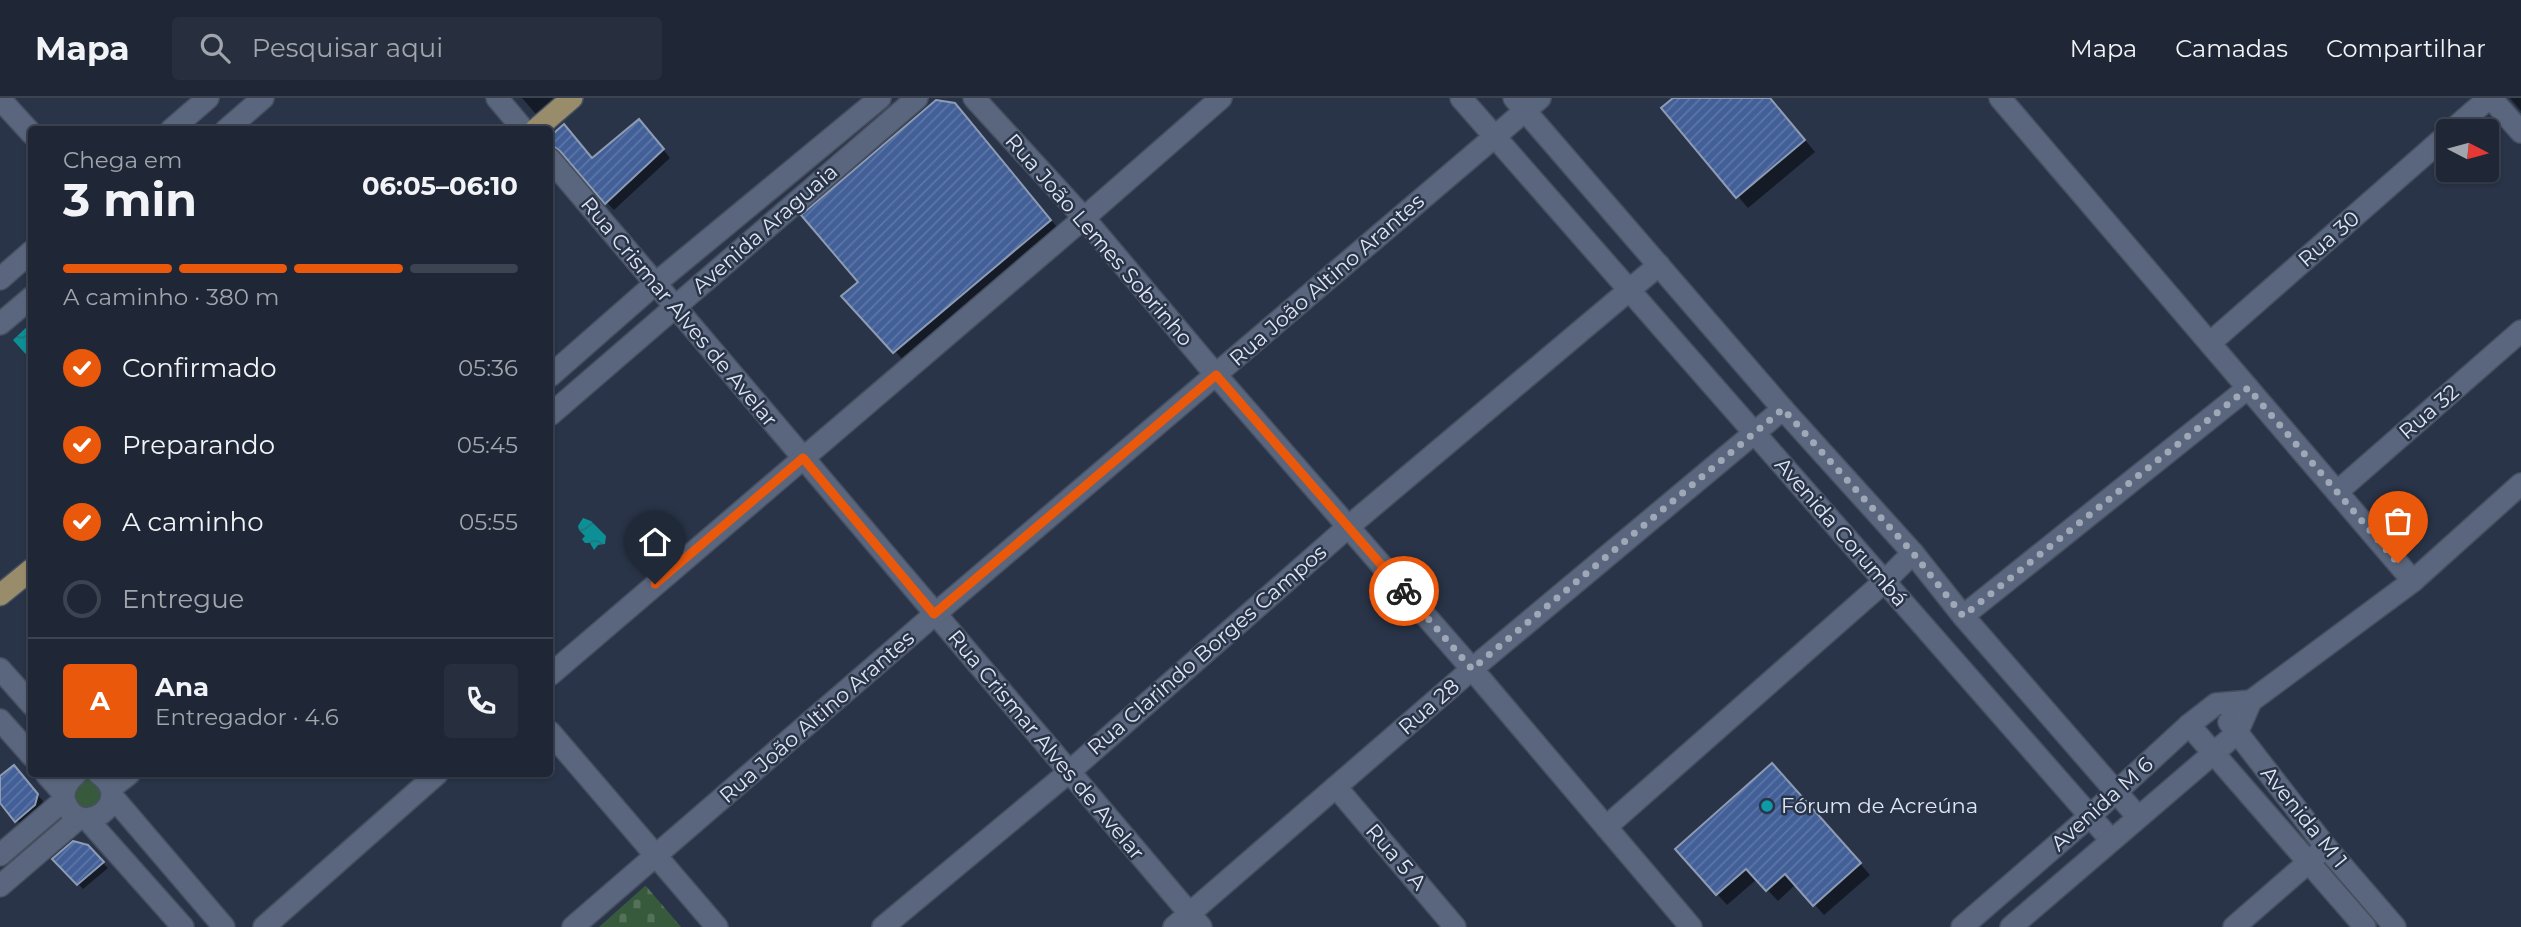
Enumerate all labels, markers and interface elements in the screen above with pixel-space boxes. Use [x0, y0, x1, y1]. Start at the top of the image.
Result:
search box [172, 17, 662, 80]
text: Mapa [35, 28, 130, 68]
icon: search [196, 29, 234, 67]
text: Pesquisar aqui [252, 32, 443, 64]
text: Mapa [2070, 34, 2137, 63]
text: Camadas [2175, 34, 2288, 63]
text: Compartilhar [2326, 34, 2486, 63]
north arrow [2436, 119, 2499, 182]
map controls [2436, 119, 2499, 182]
street label: Rua João Lemes Sobrinho [1000, 128, 1198, 351]
text: Chega em [63, 146, 182, 174]
street label: Avenida Araguaia [687, 159, 842, 298]
text: 06:05–06:10 [362, 170, 518, 202]
text: 3 min [63, 171, 197, 228]
street label: Rua João Altino Arantes [1224, 188, 1429, 371]
street label: Rua Crismar Alves de Avelar [576, 192, 783, 432]
street label: Rua 30 [2293, 205, 2364, 272]
text: A caminho · 380 m [63, 283, 279, 311]
icon: check [63, 349, 101, 387]
text: Confirmado [122, 352, 277, 384]
text: 05:36 [458, 354, 518, 382]
street label: Rua 32 [2394, 379, 2464, 444]
icon: check [63, 426, 101, 464]
text: Preparando [122, 429, 275, 461]
text: 05:45 [457, 431, 518, 459]
street label: Avenida Corumbá [1770, 452, 1913, 611]
pin [2368, 491, 2428, 563]
icon: bag [2379, 502, 2417, 540]
icon: check [63, 503, 101, 541]
text: A caminho [122, 506, 263, 538]
text: 05:55 [459, 508, 518, 536]
pin [625, 512, 685, 584]
icon: home [636, 523, 674, 561]
street label: Rua Clarindo Borges Campos [1082, 539, 1331, 760]
courier [1369, 556, 1439, 626]
icon: bike [1385, 572, 1423, 610]
text: Entregue [122, 583, 244, 615]
street label: Rua João Altino Arantes [714, 625, 919, 808]
street label: Rua Crismar Alves de Avelar [943, 625, 1150, 865]
button: phone [444, 664, 518, 738]
text: Ana [155, 671, 209, 703]
street label: Rua 28 [1393, 673, 1464, 740]
text: A [90, 685, 110, 717]
text: Entregador · 4.6 [155, 703, 339, 731]
street label: Avenida M 6 [2046, 751, 2158, 856]
street label: Avenida M 1 [2256, 761, 2353, 872]
place label: Fórum de Acreúna [1781, 793, 1978, 818]
marker: Fórum de Acreúna [1759, 798, 1775, 814]
street label: Rua 5 A [1361, 818, 1433, 896]

